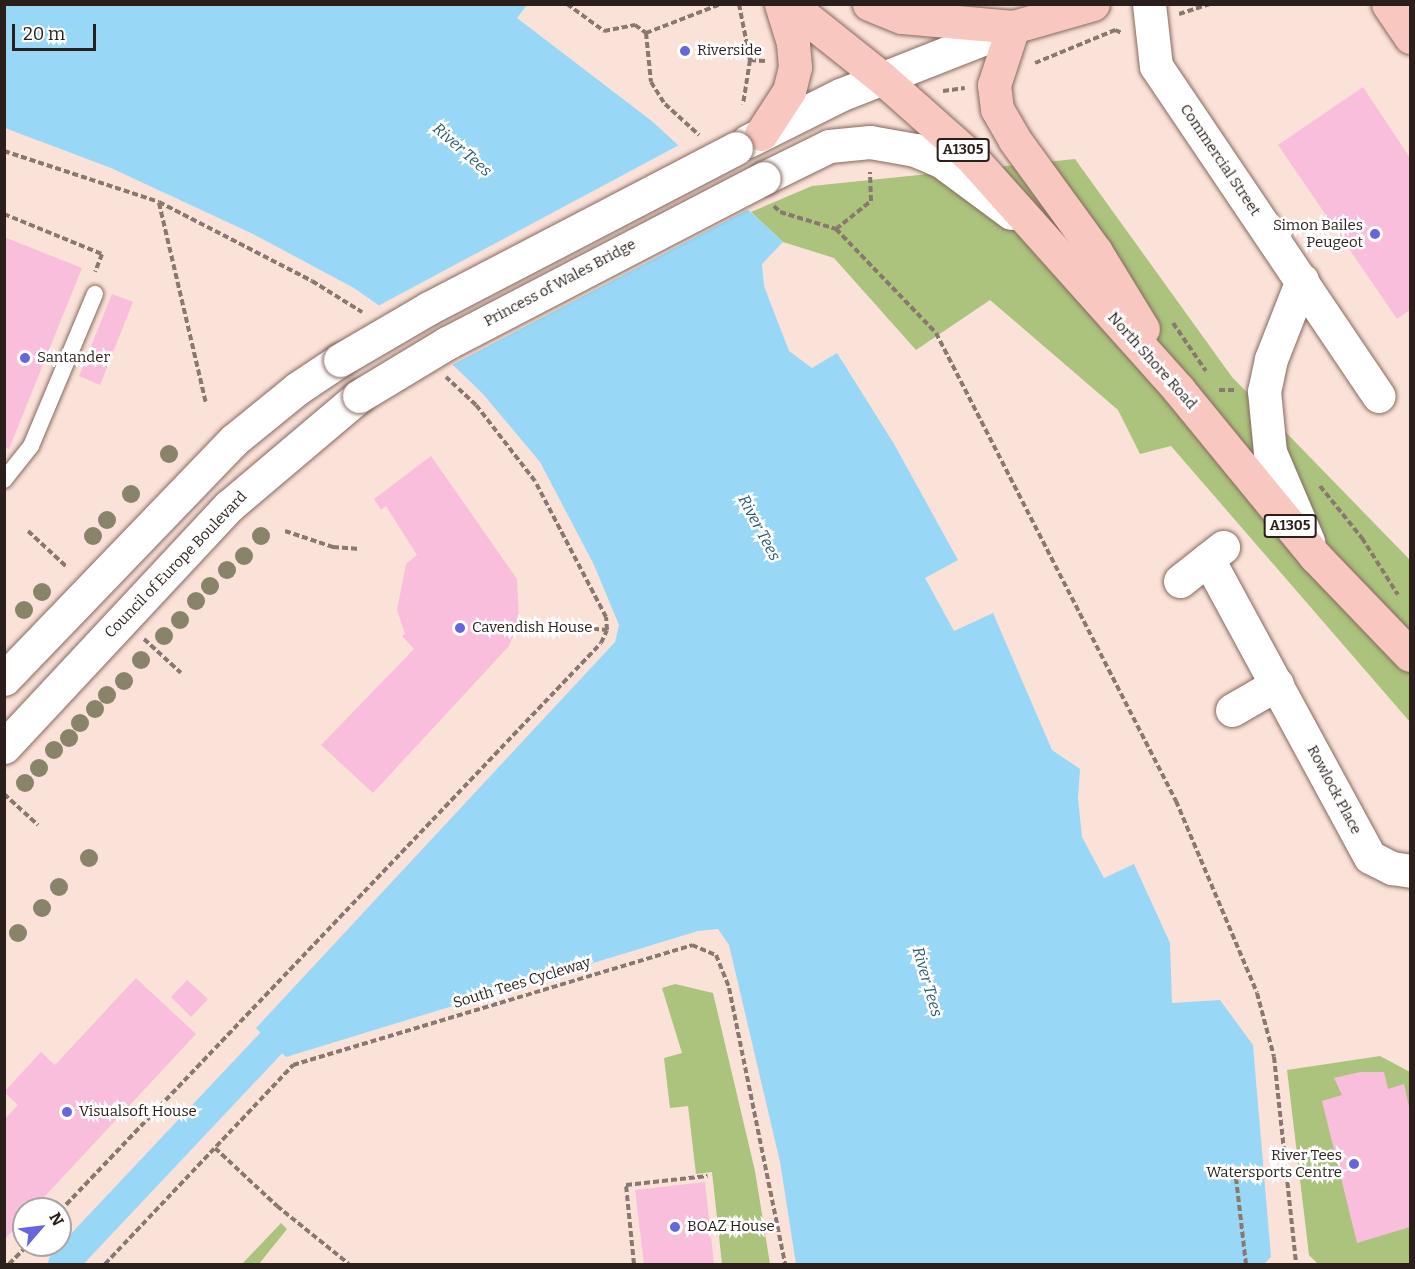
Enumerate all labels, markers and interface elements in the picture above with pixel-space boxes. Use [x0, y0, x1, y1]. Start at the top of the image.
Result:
scale bar [15, 12, 99, 50]
text: 20 m [23, 23, 65, 45]
place label: Riverside [697, 42, 762, 60]
marker: Riverside [678, 44, 692, 58]
street label: Commercial Street [1176, 101, 1264, 219]
water label: River Tees [429, 119, 495, 181]
road number: A1305 [936, 139, 990, 161]
place label: Simon Bailes Peugeot [1273, 216, 1363, 251]
marker: Simon Bailes Peugeot [1368, 227, 1382, 241]
street label: Princess of Wales Bridge [481, 235, 639, 331]
street label: North Shore Road [1104, 309, 1200, 413]
place label: Santander [37, 349, 110, 367]
marker: Santander [18, 351, 32, 365]
street label: Council of Europe Boulevard [101, 488, 251, 642]
water label: River Tees [734, 492, 784, 564]
road number: A1305 [1263, 515, 1317, 537]
place label: Cavendish House [472, 619, 592, 637]
marker: Cavendish House [453, 621, 467, 635]
street label: Rowlock Place [1303, 742, 1365, 838]
water label: River Tees [908, 945, 946, 1019]
street label: South Tees Cycleway [451, 953, 593, 1013]
place label: Visualsoft House [79, 1103, 197, 1121]
marker: Visualsoft House [60, 1105, 74, 1119]
place label: River Tees Watersports Centre [1206, 1146, 1342, 1181]
marker: River Tees Watersports Centre [1347, 1157, 1361, 1171]
north arrow [12, 1197, 72, 1257]
text: N [45, 1209, 68, 1229]
place label: BOAZ House [687, 1218, 775, 1236]
marker: BOAZ House [668, 1220, 682, 1234]

